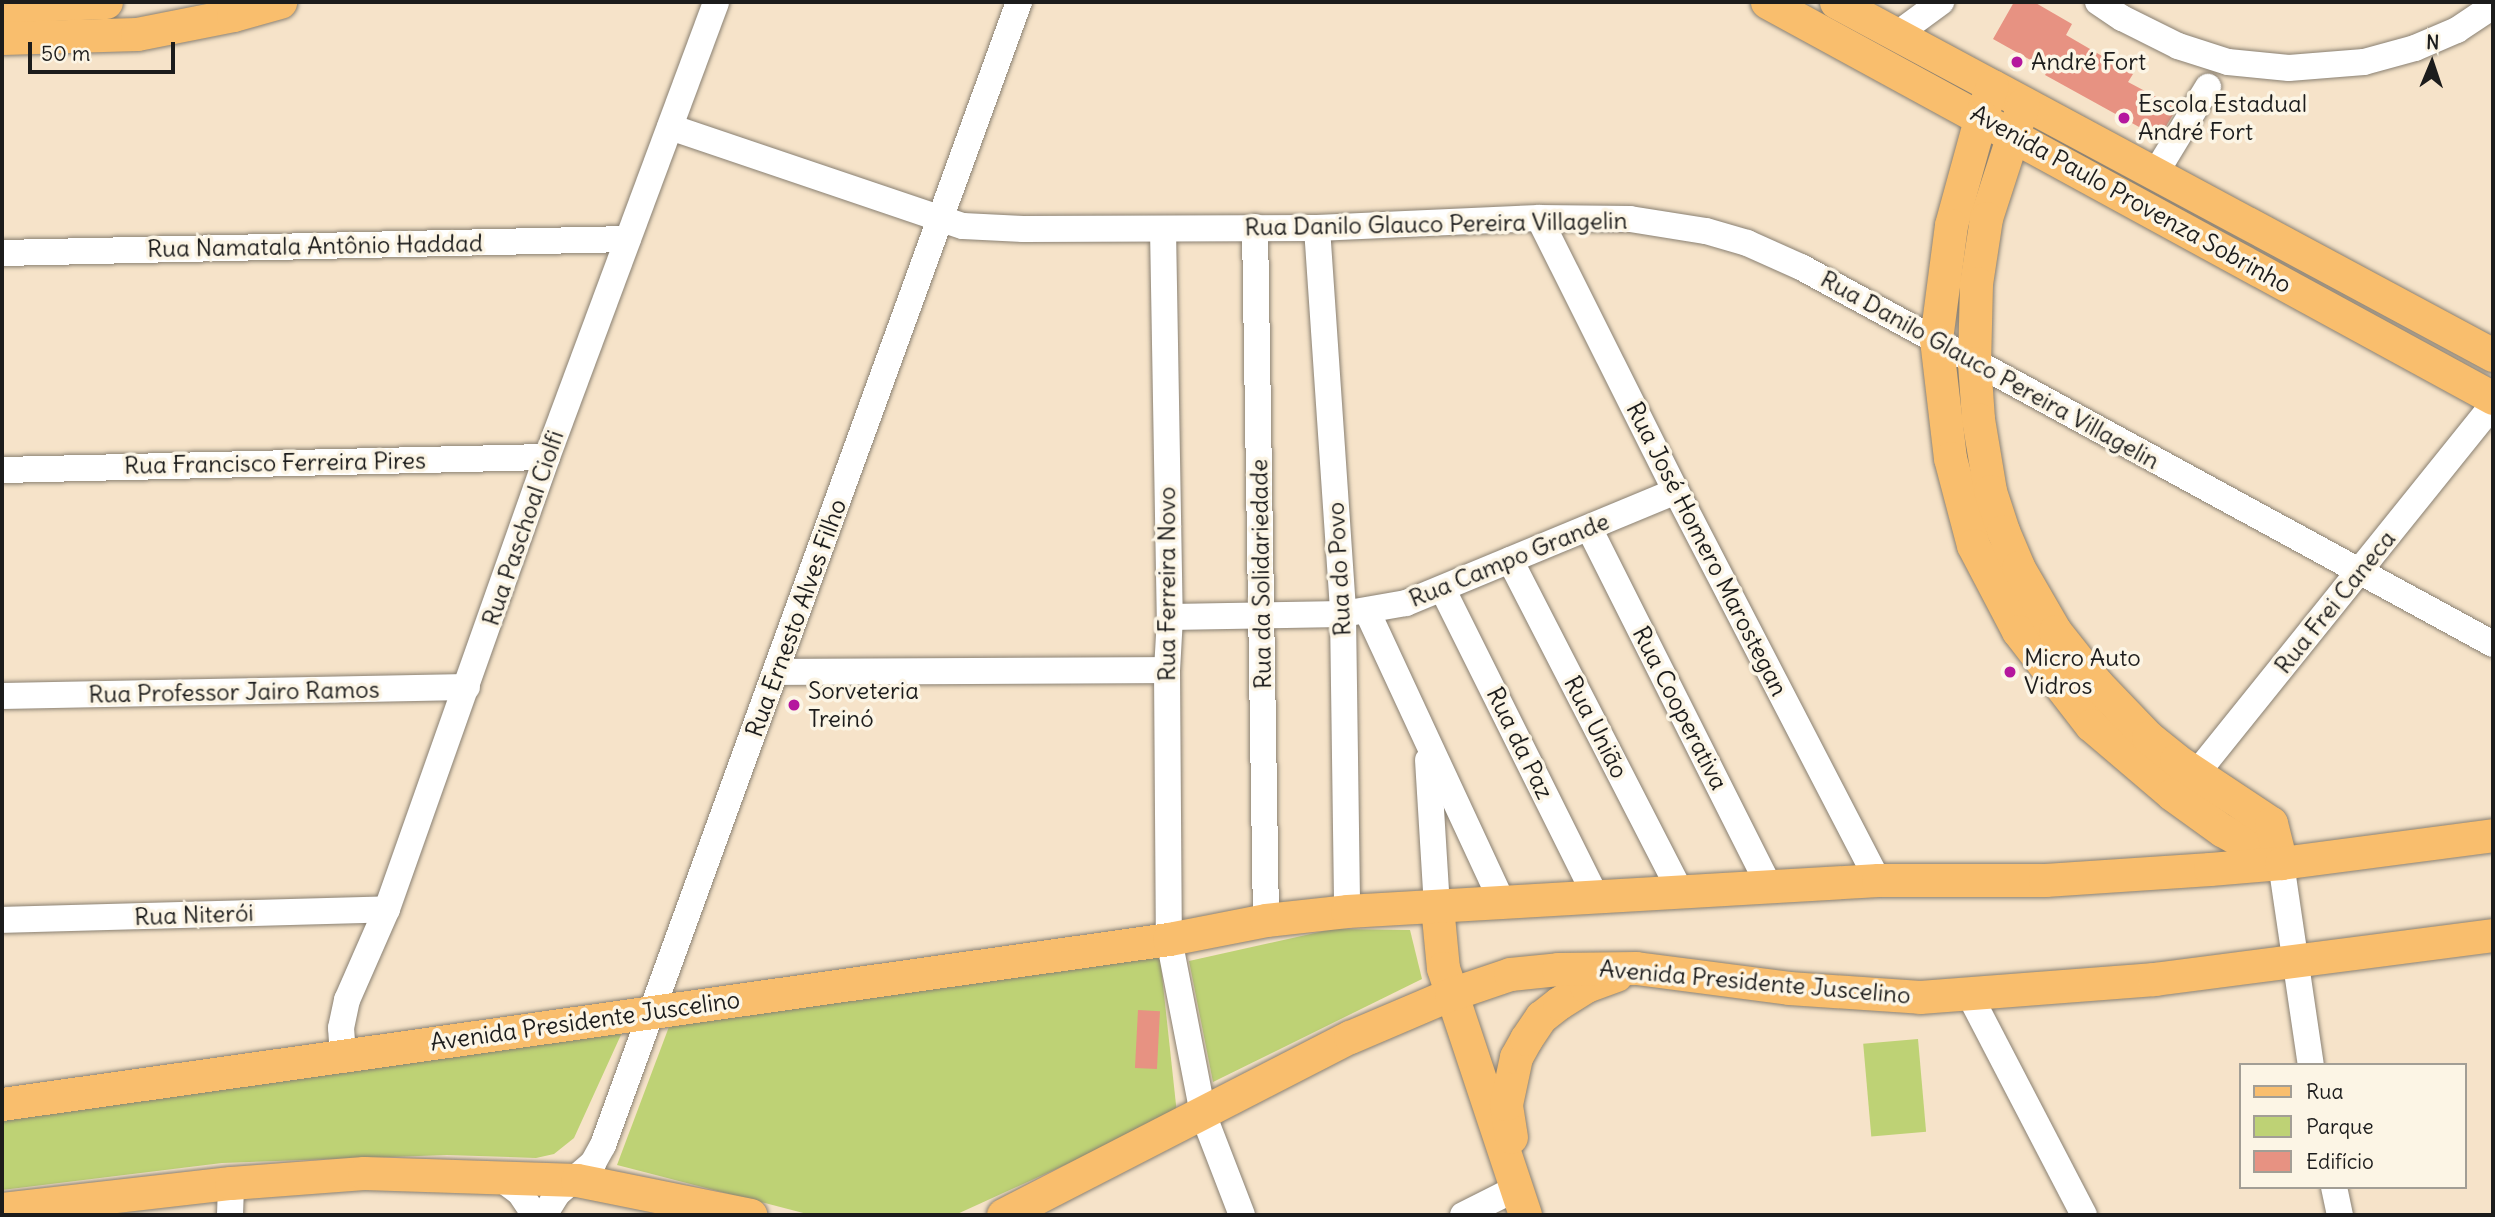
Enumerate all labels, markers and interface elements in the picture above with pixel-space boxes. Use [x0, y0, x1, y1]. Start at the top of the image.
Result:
scale bar [32, 28, 178, 72]
north arrow [2397, 28, 2467, 98]
text: N [2426, 30, 2440, 54]
text: 50 m [41, 40, 90, 67]
place label: André Fort [2031, 48, 2146, 76]
marker: André Fort [2009, 54, 2025, 70]
place label: Escola Estadual André Fort [2138, 90, 2307, 146]
street label: Avenida Paulo Provenza Sobrinho [1966, 99, 2296, 299]
marker: Escola Estadual André Fort [2116, 110, 2132, 126]
street label: Rua Danilo Glauco Pereira Villagelin [1244, 206, 1628, 242]
street label: Rua Namatala Antônio Haddad [147, 229, 483, 263]
street label: Rua Danilo Glauco Pereira Villagelin [1816, 265, 2164, 475]
street label: Rua José Homero Marostegan [1620, 397, 1794, 701]
street label: Rua Paschoal Ciolfi [476, 427, 570, 629]
street label: Rua Francisco Ferreira Pires [124, 446, 426, 480]
street label: Rua da Solidariedade [1245, 459, 1277, 689]
street label: Rua Ferreira Novo [1153, 487, 1181, 681]
street label: Rua Ernesto Alves Filho [740, 495, 852, 741]
street label: Rua do Povo [1321, 501, 1357, 637]
street label: Rua Campo Grande [1405, 507, 1613, 613]
street label: Rua Frei Caneca [2268, 525, 2402, 679]
street label: Rua Cooperativa [1626, 621, 1734, 795]
place label: Micro Auto Vidros [2024, 644, 2141, 700]
marker: Micro Auto Vidros [2002, 664, 2018, 680]
street label: Rua União [1558, 671, 1634, 783]
street label: Rua Professor Jairo Ramos [88, 675, 380, 709]
place label: Sorveteria Treinó [808, 677, 919, 733]
street label: Rua da Paz [1481, 682, 1559, 804]
marker: Sorveteria Treinó [786, 697, 802, 713]
street label: Rua Niterói [134, 899, 254, 931]
street label: Avenida Presidente Juscelino [1598, 954, 1912, 1010]
street label: Avenida Presidente Juscelino [428, 985, 742, 1057]
legend [2240, 1063, 2467, 1189]
text: Rua [2306, 1078, 2343, 1105]
text: Parque [2306, 1113, 2374, 1140]
text: Edifício [2306, 1148, 2374, 1175]

